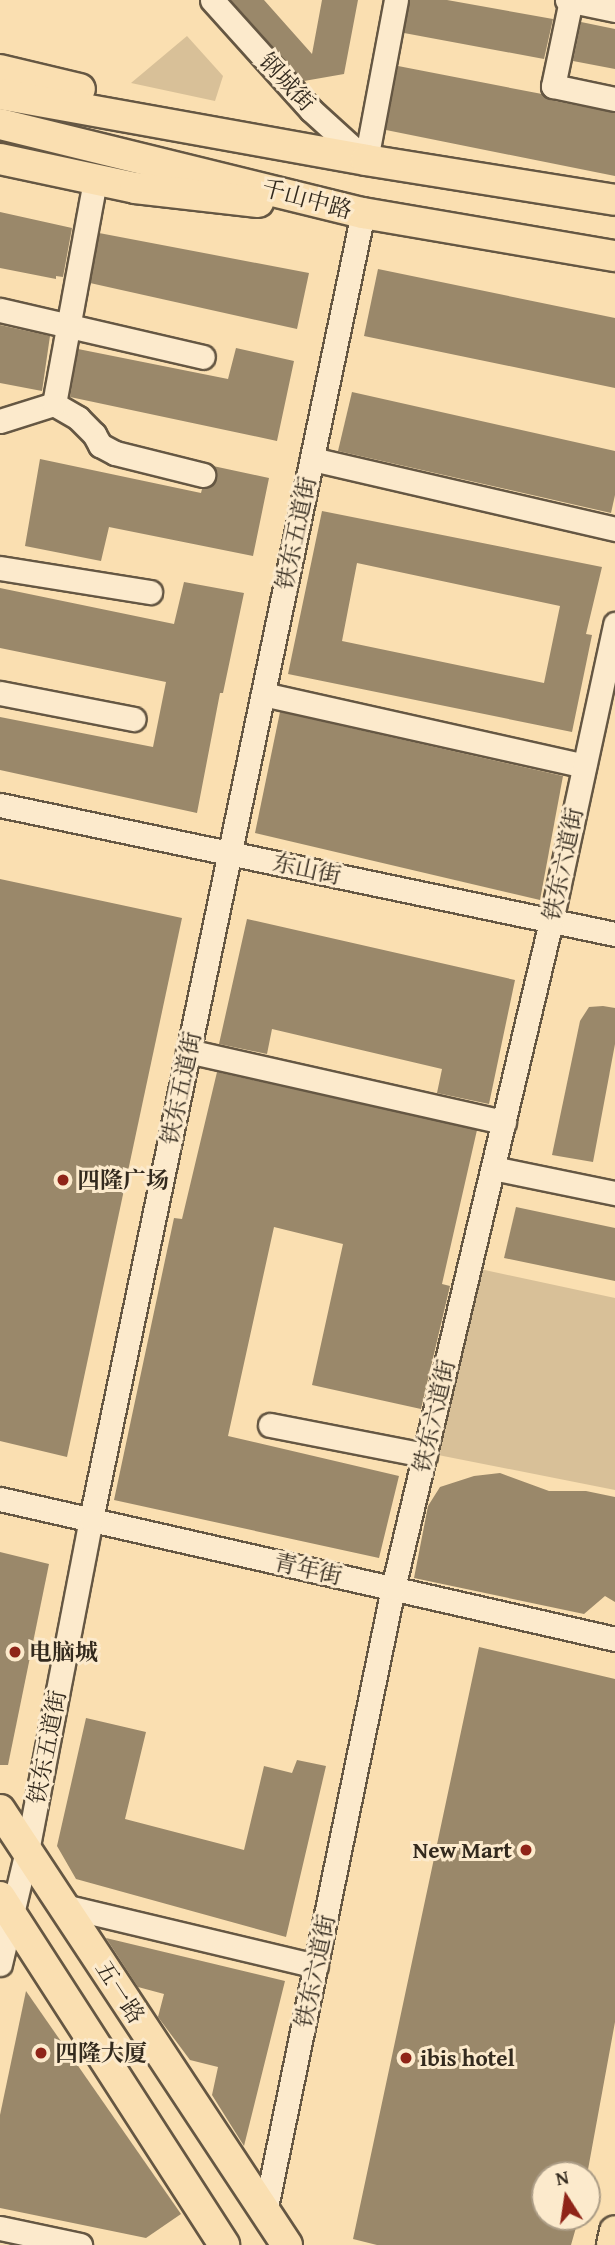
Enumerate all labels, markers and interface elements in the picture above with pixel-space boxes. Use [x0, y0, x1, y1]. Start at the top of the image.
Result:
street label: 钢城街 [253, 47, 321, 117]
street label: 千山中路 [259, 174, 355, 224]
street label: 铁东五道街 [271, 474, 321, 592]
street label: 铁东六道街 [538, 805, 588, 923]
street label: 东山街 [270, 848, 344, 890]
street label: 铁东五道街 [156, 1029, 206, 1147]
place label: 四隆广场 [77, 1166, 169, 1194]
marker: 四隆广场 [55, 1172, 71, 1188]
street label: 铁东六道街 [408, 1357, 460, 1475]
street label: 青年街 [271, 1548, 345, 1590]
place label: 电脑城 [29, 1638, 98, 1666]
marker: 电脑城 [7, 1644, 23, 1660]
street label: 铁东五道街 [22, 1688, 72, 1806]
place label: New Mart [413, 1836, 512, 1864]
marker: New Mart [518, 1842, 534, 1858]
street label: 铁东六道街 [290, 1912, 340, 2030]
street label: 五一路 [90, 1956, 150, 2028]
place label: 四隆大厦 [55, 2039, 147, 2067]
place label: ibis hotel [420, 2044, 515, 2072]
marker: 四隆大厦 [33, 2045, 49, 2061]
marker: ibis hotel [398, 2050, 414, 2066]
north arrow [531, 2161, 601, 2231]
text: N [553, 2162, 571, 2192]

